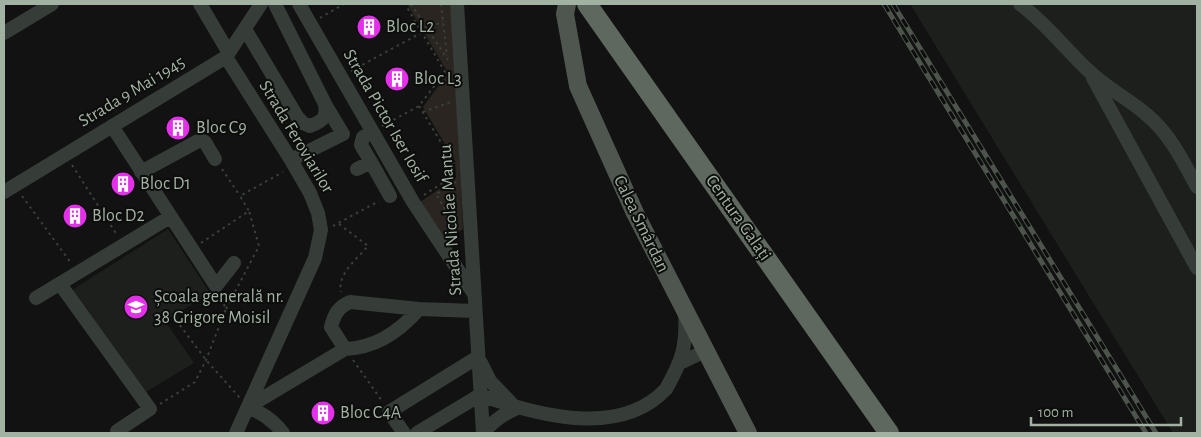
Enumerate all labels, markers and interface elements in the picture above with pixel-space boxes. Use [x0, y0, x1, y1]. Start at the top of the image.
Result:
building icon: Bloc L2 [356, 14, 382, 40]
place label: Bloc L2 [386, 18, 435, 36]
street label: Strada Pictor Iser Iosif [340, 46, 431, 187]
street label: Strada 9 Mai 1945 [76, 53, 188, 131]
building icon: Bloc L3 [384, 66, 410, 92]
place label: Bloc L3 [414, 70, 462, 88]
street label: Strada Feroviarilor [255, 78, 337, 197]
building icon: Bloc C9 [165, 115, 191, 141]
place label: Bloc C9 [196, 119, 247, 137]
street label: Strada Nicolae Mantu [437, 144, 465, 296]
building icon: Bloc D1 [110, 171, 136, 197]
street label: Centura Galați [701, 172, 774, 265]
street label: Calea Smârdan [610, 173, 672, 275]
place label: Bloc D1 [140, 175, 191, 193]
building icon: Bloc D2 [62, 203, 88, 229]
place label: Bloc D2 [92, 207, 145, 225]
place label: Școala generală nr. 38 Grigore Moisil [154, 288, 284, 327]
school or university icon: Școala generală nr. 38 Grigore Moisil [123, 294, 149, 320]
scale bar [1031, 394, 1181, 426]
building icon: Bloc C4A [310, 400, 336, 426]
place label: Bloc C4A [340, 404, 402, 422]
text: 100 m [1038, 405, 1073, 420]

